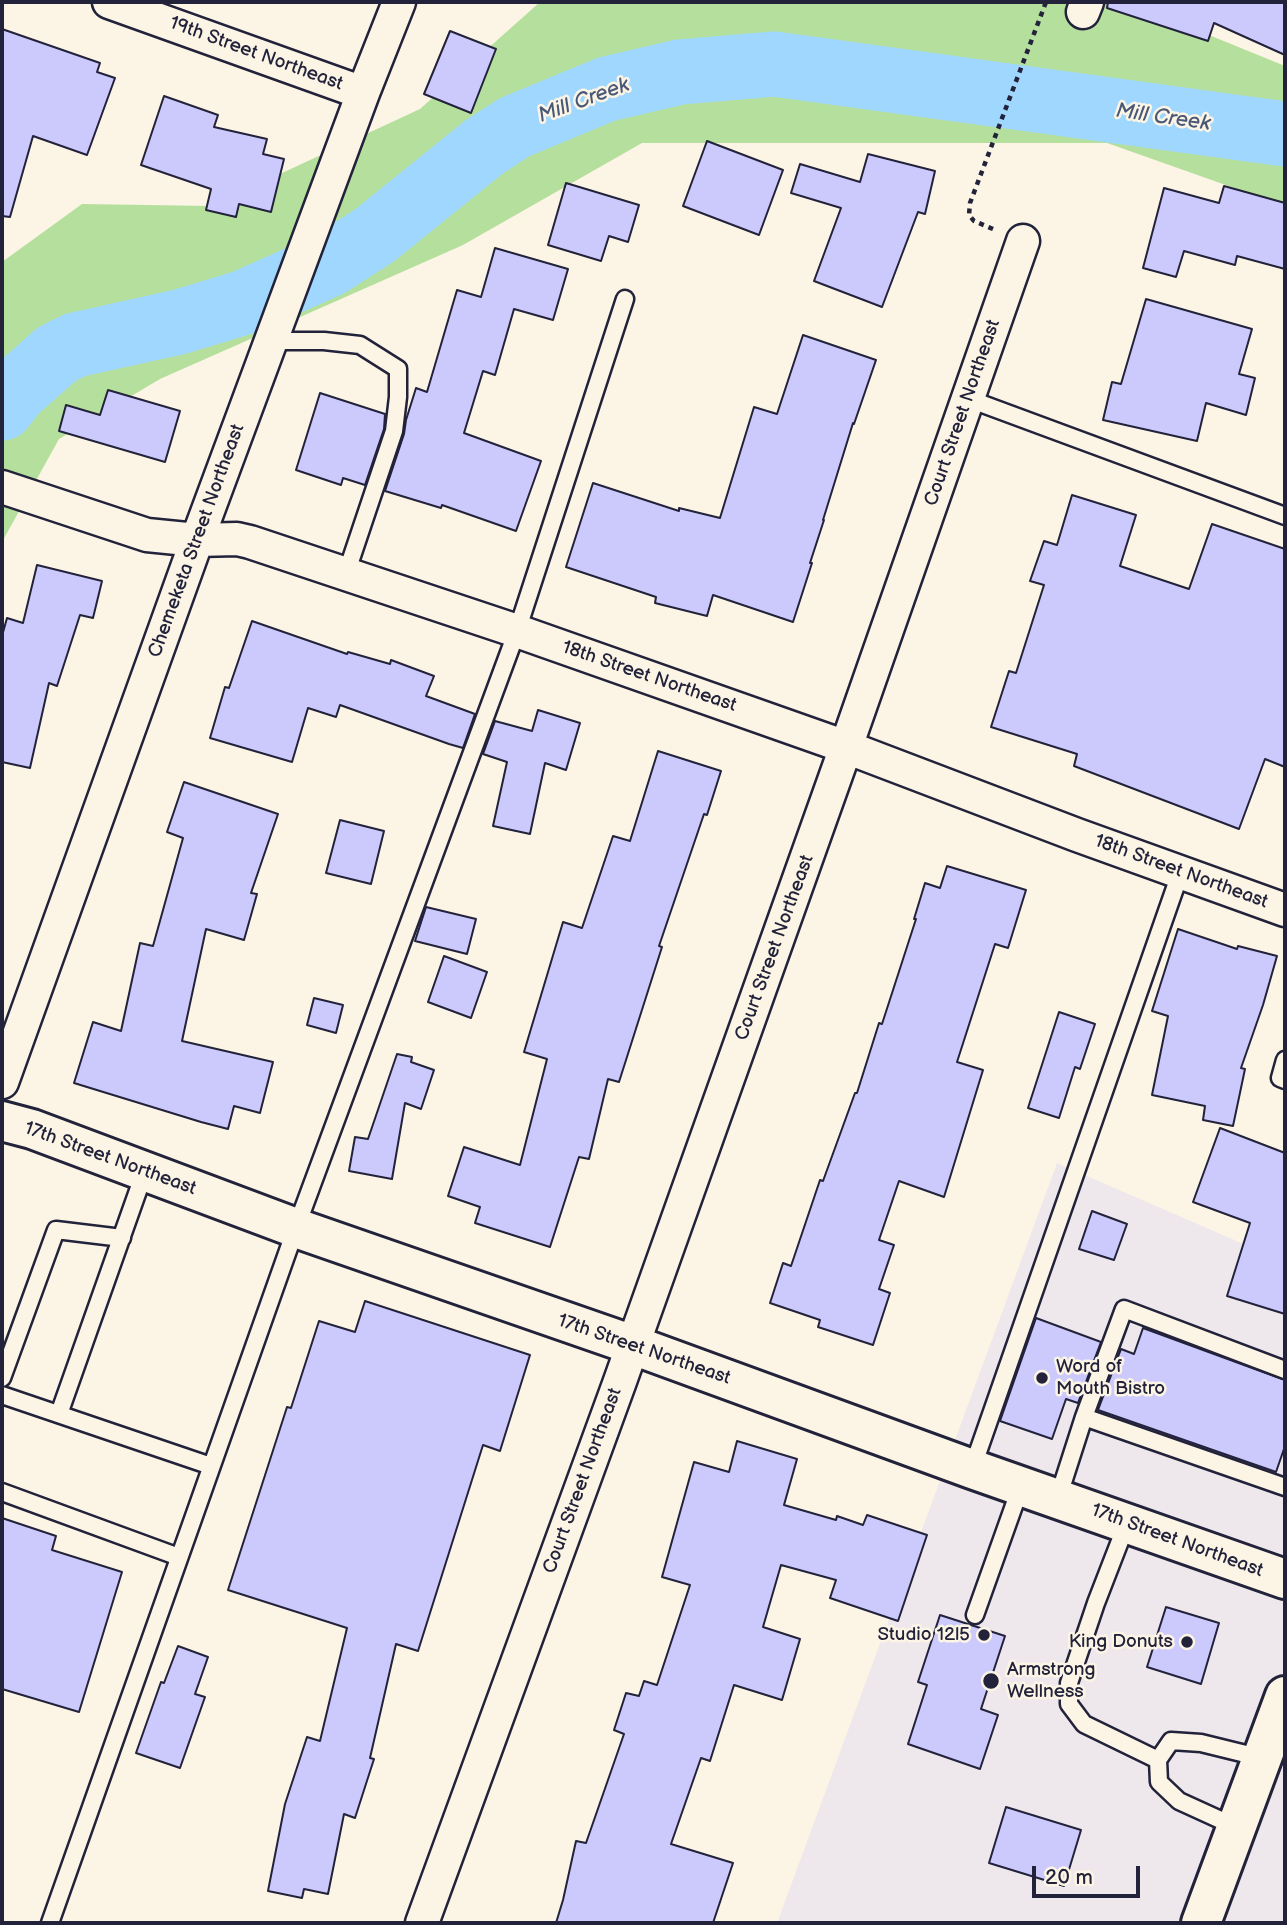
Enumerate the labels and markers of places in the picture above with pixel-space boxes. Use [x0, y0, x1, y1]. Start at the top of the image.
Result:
place label: Word of Mouth Bistro [1056, 1356, 1165, 1400]
marker: Word of Mouth Bistro [1034, 1370, 1050, 1386]
place label: Studio 12|5 [878, 1624, 970, 1646]
marker: Studio 12|5 [976, 1627, 992, 1643]
place label: King Donuts [1069, 1631, 1173, 1653]
marker: King Donuts [1179, 1634, 1195, 1650]
place label: Armstrong Wellness [1007, 1659, 1095, 1703]
marker: Armstrong Wellness [981, 1671, 1001, 1691]

